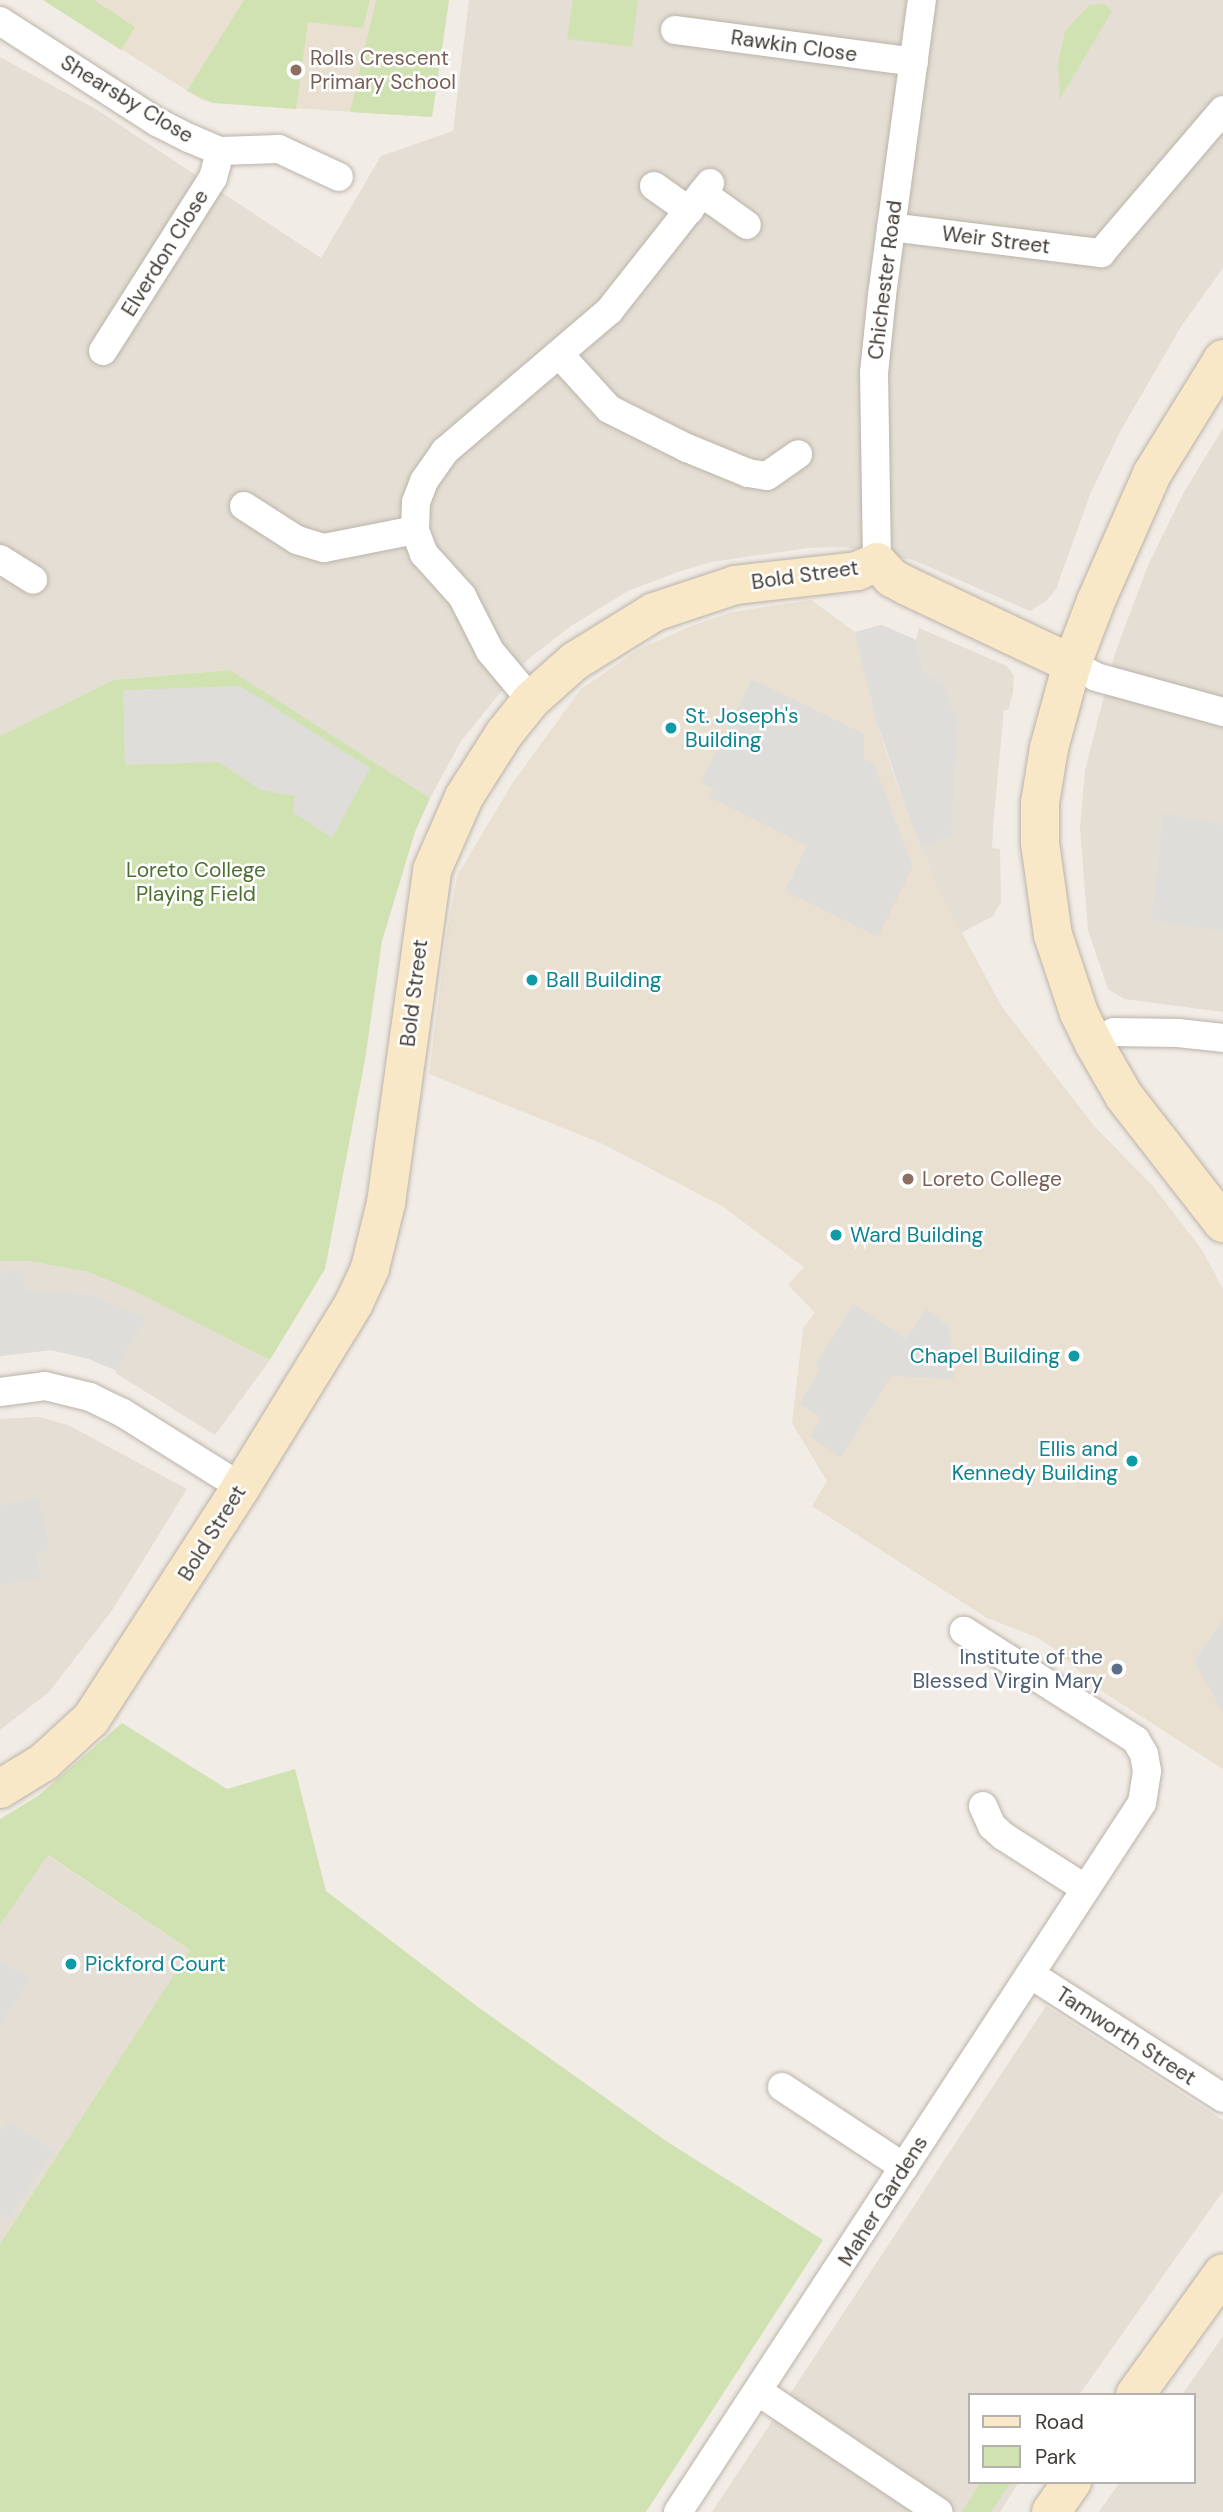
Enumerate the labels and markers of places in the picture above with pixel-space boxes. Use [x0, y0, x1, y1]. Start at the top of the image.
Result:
place label: Rolls Crescent Primary School [310, 45, 456, 95]
marker: Rolls Crescent Primary School [288, 62, 304, 78]
place label: St. Joseph's Building [685, 703, 799, 753]
marker: St. Joseph's Building [663, 720, 679, 736]
place label: Ball Building [546, 967, 661, 993]
marker: Ball Building [524, 972, 540, 988]
place label: Loreto College [922, 1166, 1062, 1192]
marker: Loreto College [900, 1171, 916, 1187]
place label: Ward Building [850, 1222, 983, 1248]
marker: Ward Building [828, 1227, 844, 1243]
place label: Chapel Building [910, 1343, 1060, 1369]
marker: Chapel Building [1066, 1348, 1082, 1364]
place label: Ellis and Kennedy Building [952, 1436, 1118, 1486]
marker: Ellis and Kennedy Building [1124, 1453, 1140, 1469]
place label: Institute of the Blessed Virgin Mary [912, 1644, 1103, 1694]
marker: Institute of the Blessed Virgin Mary [1109, 1661, 1125, 1677]
place label: Pickford Court [85, 1951, 226, 1977]
marker: Pickford Court [63, 1956, 79, 1972]

